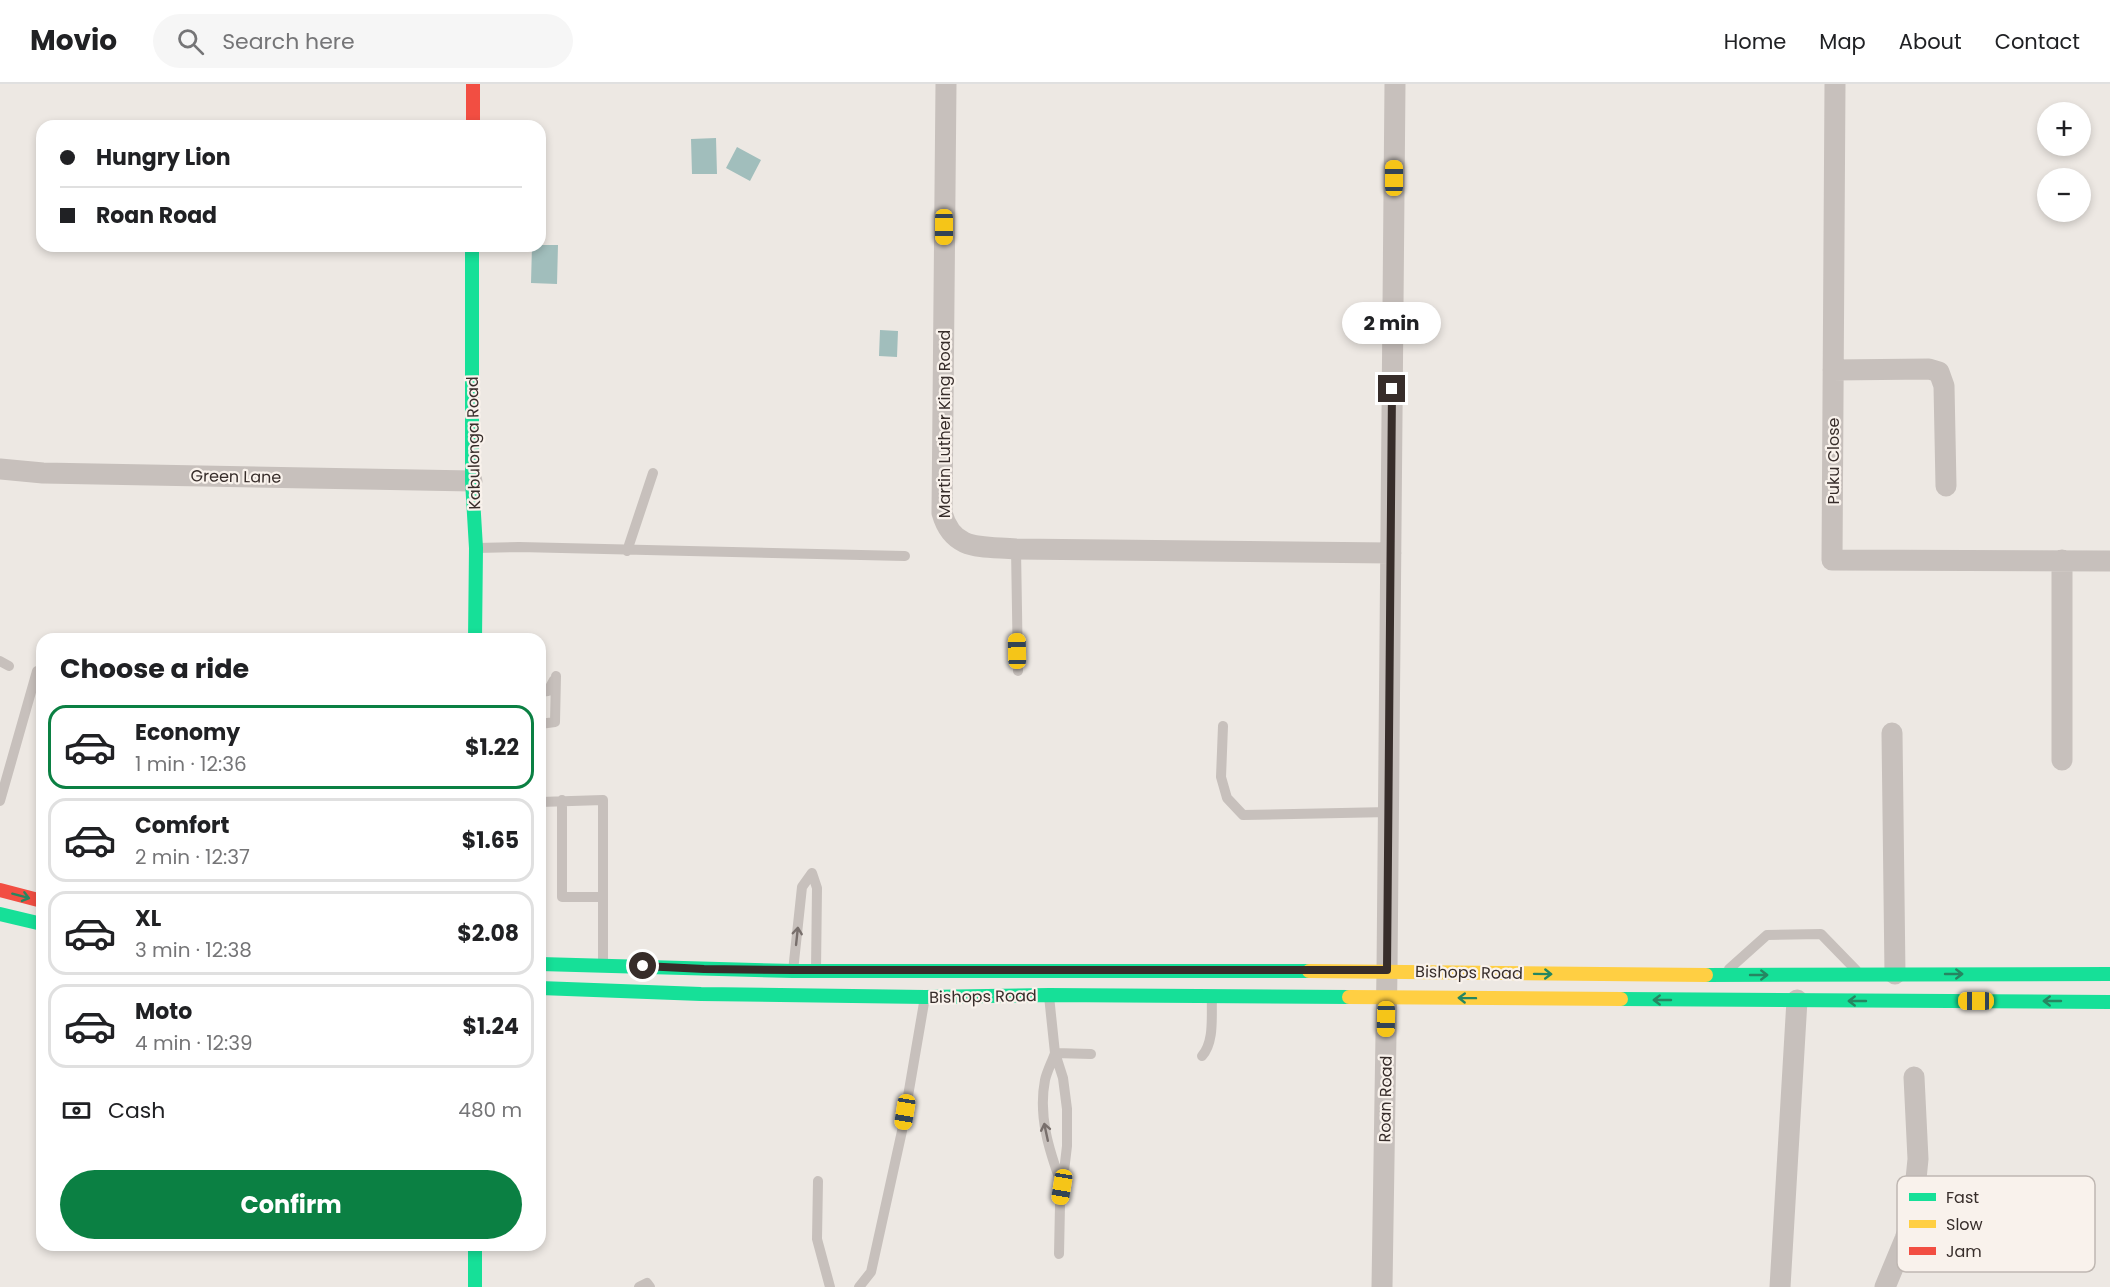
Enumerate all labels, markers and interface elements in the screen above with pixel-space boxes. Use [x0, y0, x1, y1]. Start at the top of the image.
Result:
search box [153, 14, 573, 68]
text: Movio [30, 21, 117, 60]
icon: search [174, 25, 207, 58]
text: Search here [222, 26, 355, 57]
text: Home [1724, 27, 1786, 56]
text: Map [1819, 27, 1866, 56]
text: About [1899, 27, 1962, 56]
text: Contact [1995, 27, 2080, 56]
map controls [2037, 102, 2091, 222]
button: + [2037, 102, 2091, 156]
text: Hungry Lion [96, 142, 231, 173]
car [1385, 160, 1403, 196]
button: − [2037, 168, 2091, 222]
text: Roan Road [96, 200, 217, 231]
car [935, 209, 953, 245]
callout: 2 min [1342, 302, 1442, 344]
text: 2 min [1363, 309, 1420, 337]
street label: Martin Luther King Road [933, 330, 956, 518]
route end [1378, 375, 1405, 402]
street label: Kabulonga Road [461, 376, 486, 510]
street label: Puku Close [1822, 417, 1845, 505]
street label: Green Lane [190, 464, 282, 489]
car [1008, 633, 1026, 669]
text: Choose a ride [60, 650, 249, 687]
text: Economy [135, 717, 240, 748]
icon: car [63, 720, 117, 774]
text: $1.22 [465, 732, 519, 763]
text: 1 min · 12:36 [135, 750, 247, 778]
text: Comfort [135, 810, 229, 841]
icon: car [63, 813, 117, 867]
text: $1.65 [462, 825, 519, 856]
text: 2 min · 12:37 [135, 843, 250, 871]
one-way arrow [11, 890, 30, 902]
text: XL [135, 903, 161, 934]
icon: car [63, 906, 117, 960]
text: $2.08 [457, 918, 519, 949]
one-way arrow [791, 927, 802, 946]
text: 3 min · 12:38 [135, 936, 252, 964]
route start [629, 952, 656, 979]
street label: Bishops Road [1415, 960, 1523, 985]
one-way arrow [1533, 968, 1553, 980]
one-way arrow [1944, 968, 1964, 980]
one-way arrow [1749, 969, 1769, 980]
street label: Bishops Road [929, 984, 1037, 1009]
one-way arrow [1457, 992, 1477, 1004]
car [1958, 992, 1994, 1010]
one-way arrow [1652, 994, 1672, 1006]
one-way arrow [1847, 995, 1867, 1007]
one-way arrow [2042, 995, 2062, 1007]
text: Moto [135, 996, 192, 1027]
icon: car [63, 999, 117, 1053]
car [1377, 1001, 1395, 1037]
text: $1.24 [463, 1011, 519, 1042]
text: 4 min · 12:39 [135, 1029, 253, 1057]
street label: Roan Road [1373, 1055, 1398, 1143]
car [893, 1093, 917, 1131]
icon: cash [60, 1094, 93, 1127]
text: Cash [108, 1095, 165, 1126]
text: 480 m [458, 1096, 522, 1124]
one-way arrow [1040, 1122, 1051, 1142]
car [1050, 1168, 1074, 1206]
button: Confirm [60, 1170, 522, 1239]
legend [1897, 1176, 2095, 1272]
text: Fast [1946, 1186, 1979, 1209]
text: Slow [1946, 1213, 1983, 1236]
text: Jam [1946, 1240, 1982, 1263]

